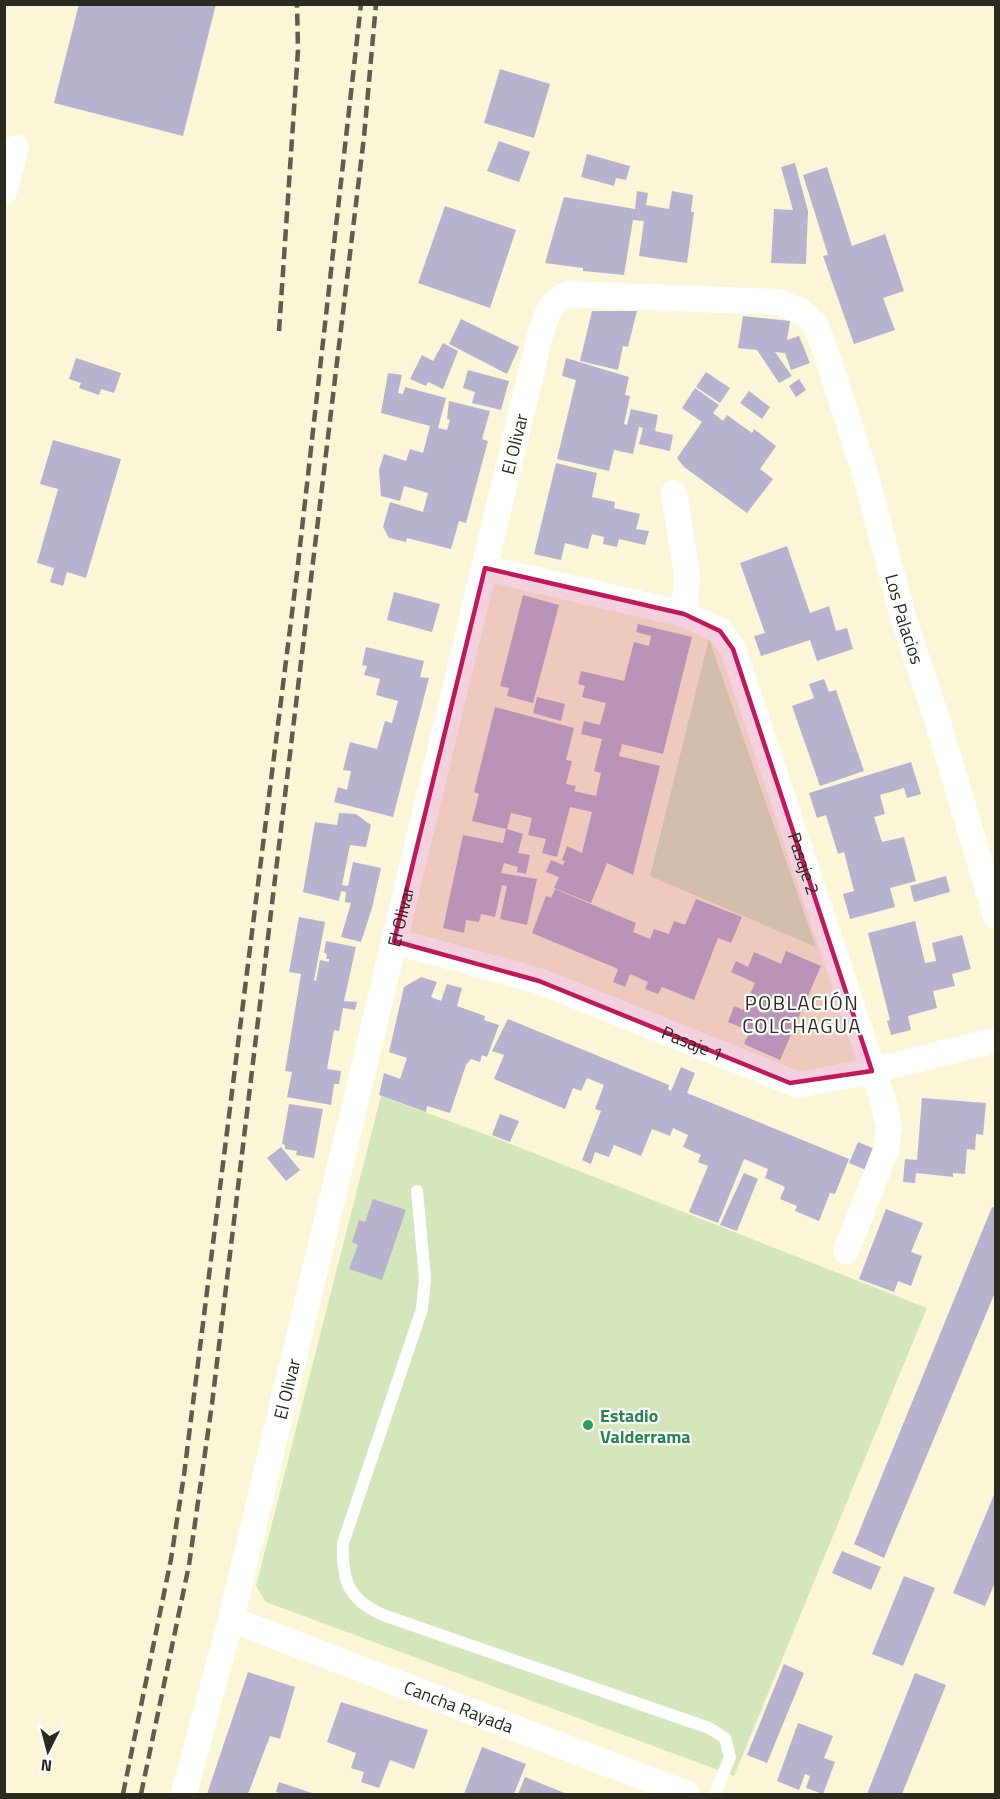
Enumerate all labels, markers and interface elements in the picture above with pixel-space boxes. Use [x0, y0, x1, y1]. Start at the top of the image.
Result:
street label: El Olivar [494, 411, 534, 477]
street label: Los Palacios [879, 571, 931, 668]
street label: Pasaje 2 [781, 829, 827, 898]
street label: El Olivar [380, 883, 421, 950]
district label: POBLACIÓN COLCHAGUA [742, 987, 862, 1041]
street label: Pasaje 1 [658, 1018, 727, 1067]
street label: El Olivar [266, 1356, 307, 1422]
place label: Estadio Valderrama [600, 1402, 690, 1450]
marker: Estadio Valderrama [581, 1418, 595, 1432]
street label: Cancha Rayada [400, 1673, 517, 1740]
north arrow [18, 1721, 78, 1781]
text: N [40, 1753, 53, 1778]

